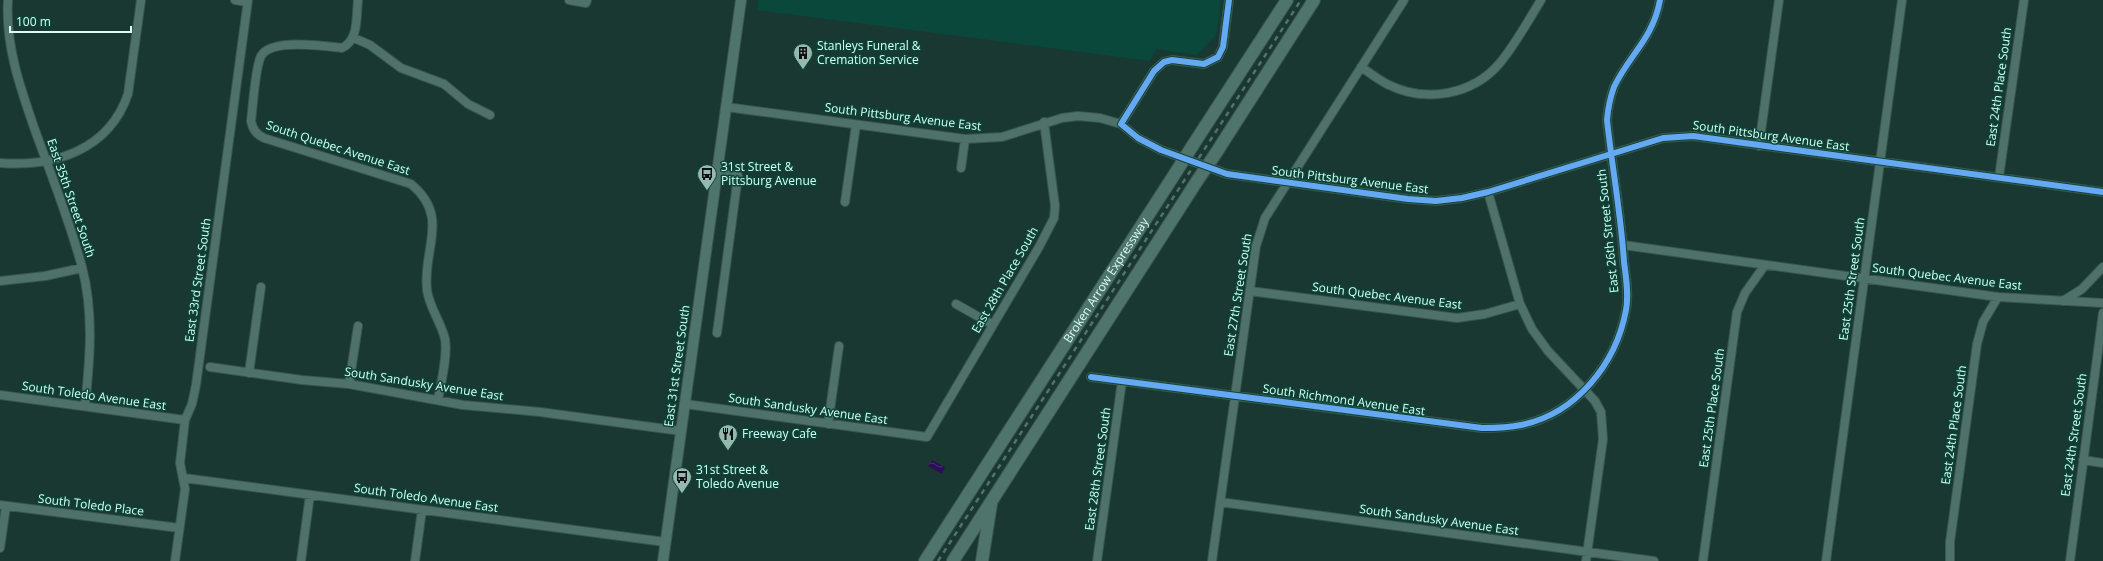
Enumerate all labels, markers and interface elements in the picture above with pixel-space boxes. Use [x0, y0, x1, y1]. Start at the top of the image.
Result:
scale bar [10, 8, 131, 34]
text: 100 m [16, 13, 51, 30]
street label: East 24th Place South [1982, 26, 2015, 148]
place label: Stanleys Funeral & Cremation Service [817, 37, 921, 68]
building icon: Stanleys Funeral & Cremation Service [792, 42, 814, 70]
street label: South Pittsburg Avenue East [824, 98, 982, 135]
street label: South Quebec Avenue East [264, 116, 412, 179]
street label: South Pittsburg Avenue East [1692, 116, 1850, 155]
street label: East 35th Street South [43, 136, 100, 259]
place label: 31st Street & Pittsburg Avenue [721, 158, 817, 189]
street label: South Pittsburg Avenue East [1271, 161, 1429, 198]
bus stop icon: 31st Street & Pittsburg Avenue [696, 163, 718, 191]
street label: East 26th Street South [1593, 168, 1622, 294]
street label: Broken Arrow Expressway [1059, 213, 1153, 346]
street label: East 25th Street South [1834, 216, 1869, 342]
street label: East 33rd Street South [180, 217, 215, 343]
street label: East 28th Place South [967, 223, 1042, 336]
street label: East 27th Street South [1219, 232, 1256, 358]
street label: South Quebec Avenue East [1871, 259, 2023, 294]
street label: South Quebec Avenue East [1311, 278, 1463, 313]
street label: East 31st Street South [660, 304, 693, 428]
street label: East 25th Place South [1695, 347, 1728, 469]
street label: South Sandusky Avenue East [343, 363, 505, 404]
street label: East 24th Place South [1937, 364, 1970, 486]
street label: East 24th Street South [2056, 372, 2091, 498]
street label: South Toledo Avenue East [21, 377, 167, 414]
street label: South Richmond Avenue East [1262, 380, 1426, 419]
street label: South Sandusky Avenue East [727, 389, 889, 428]
street label: East 28th Street South [1080, 406, 1115, 532]
restaurant icon: Freeway Cafe [717, 423, 739, 451]
place label: Freeway Cafe [742, 425, 817, 442]
place label: 31st Street & Toledo Avenue [696, 461, 779, 492]
bus stop icon: 31st Street & Toledo Avenue [671, 466, 693, 494]
street label: South Toledo Avenue East [353, 479, 499, 516]
street label: South Toledo Place [37, 490, 145, 519]
street label: South Sandusky Avenue East [1358, 500, 1520, 539]

